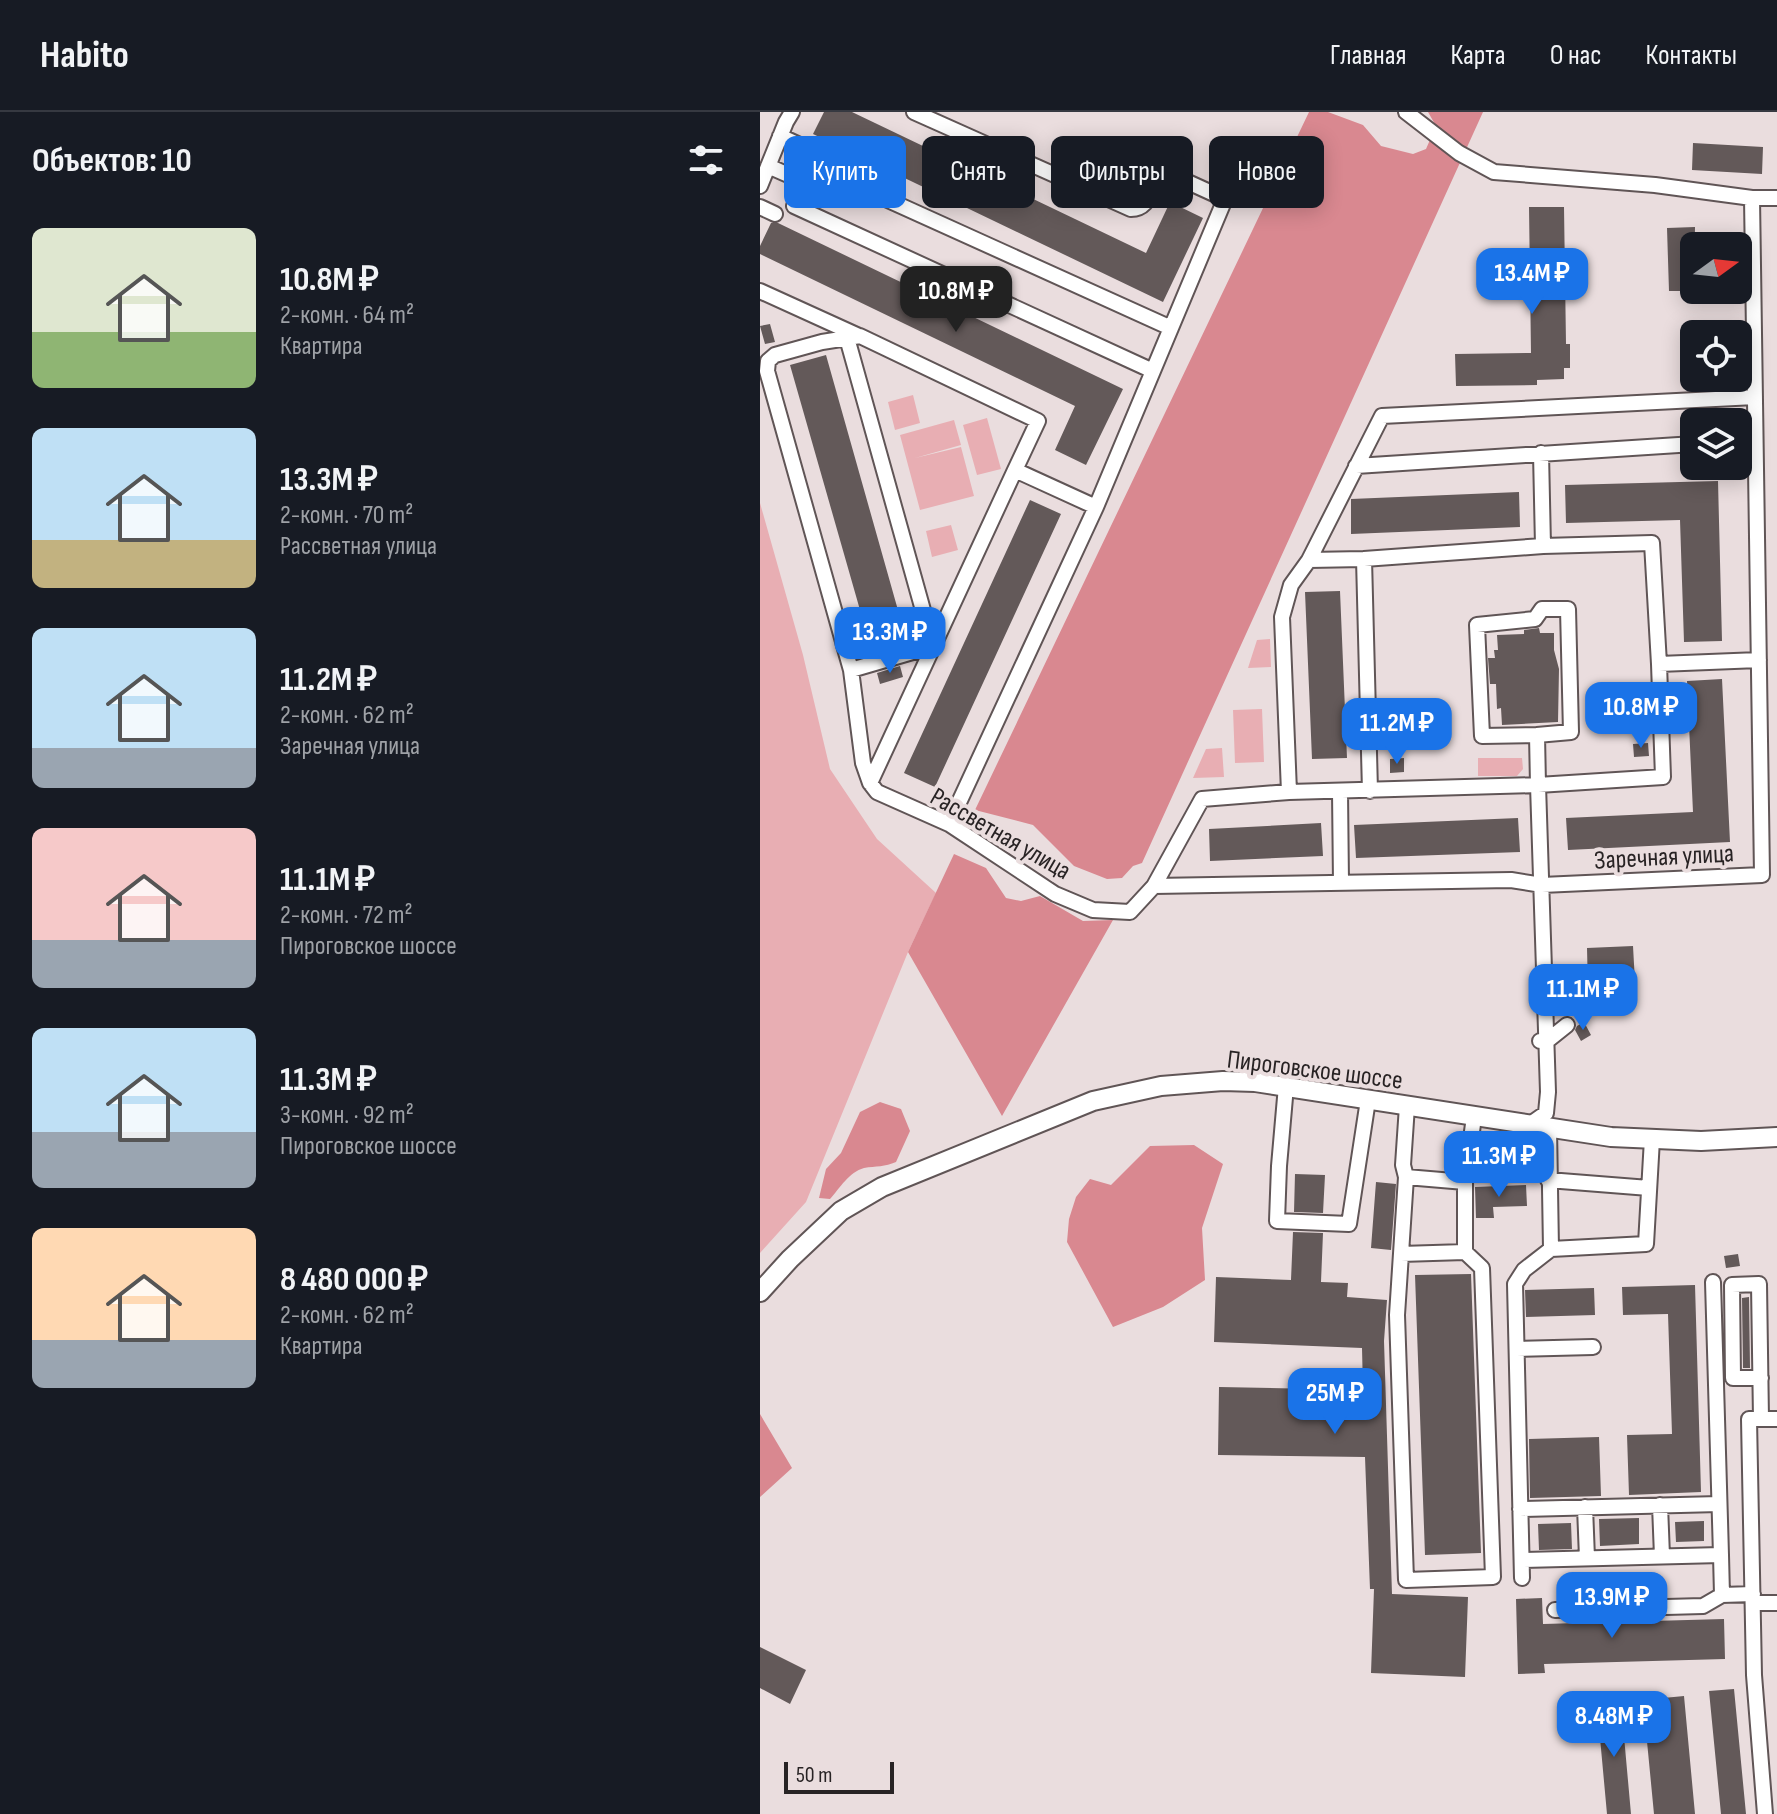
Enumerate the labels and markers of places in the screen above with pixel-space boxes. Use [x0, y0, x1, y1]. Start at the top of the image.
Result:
pin: 13.4M ₽ [1458, 248, 1606, 316]
pin: 10.8M ₽ [882, 266, 1030, 334]
pin: 13.3M ₽ [816, 607, 964, 675]
pin: 10.8M ₽ [1567, 682, 1715, 750]
pin: 11.2M ₽ [1323, 698, 1471, 766]
pin: 11.1M ₽ [1509, 964, 1657, 1032]
pin: 11.3M ₽ [1425, 1131, 1573, 1199]
pin: 25M ₽ [1279, 1368, 1391, 1436]
pin: 13.9M ₽ [1538, 1572, 1686, 1640]
pin: 8.48M ₽ [1540, 1691, 1688, 1759]

